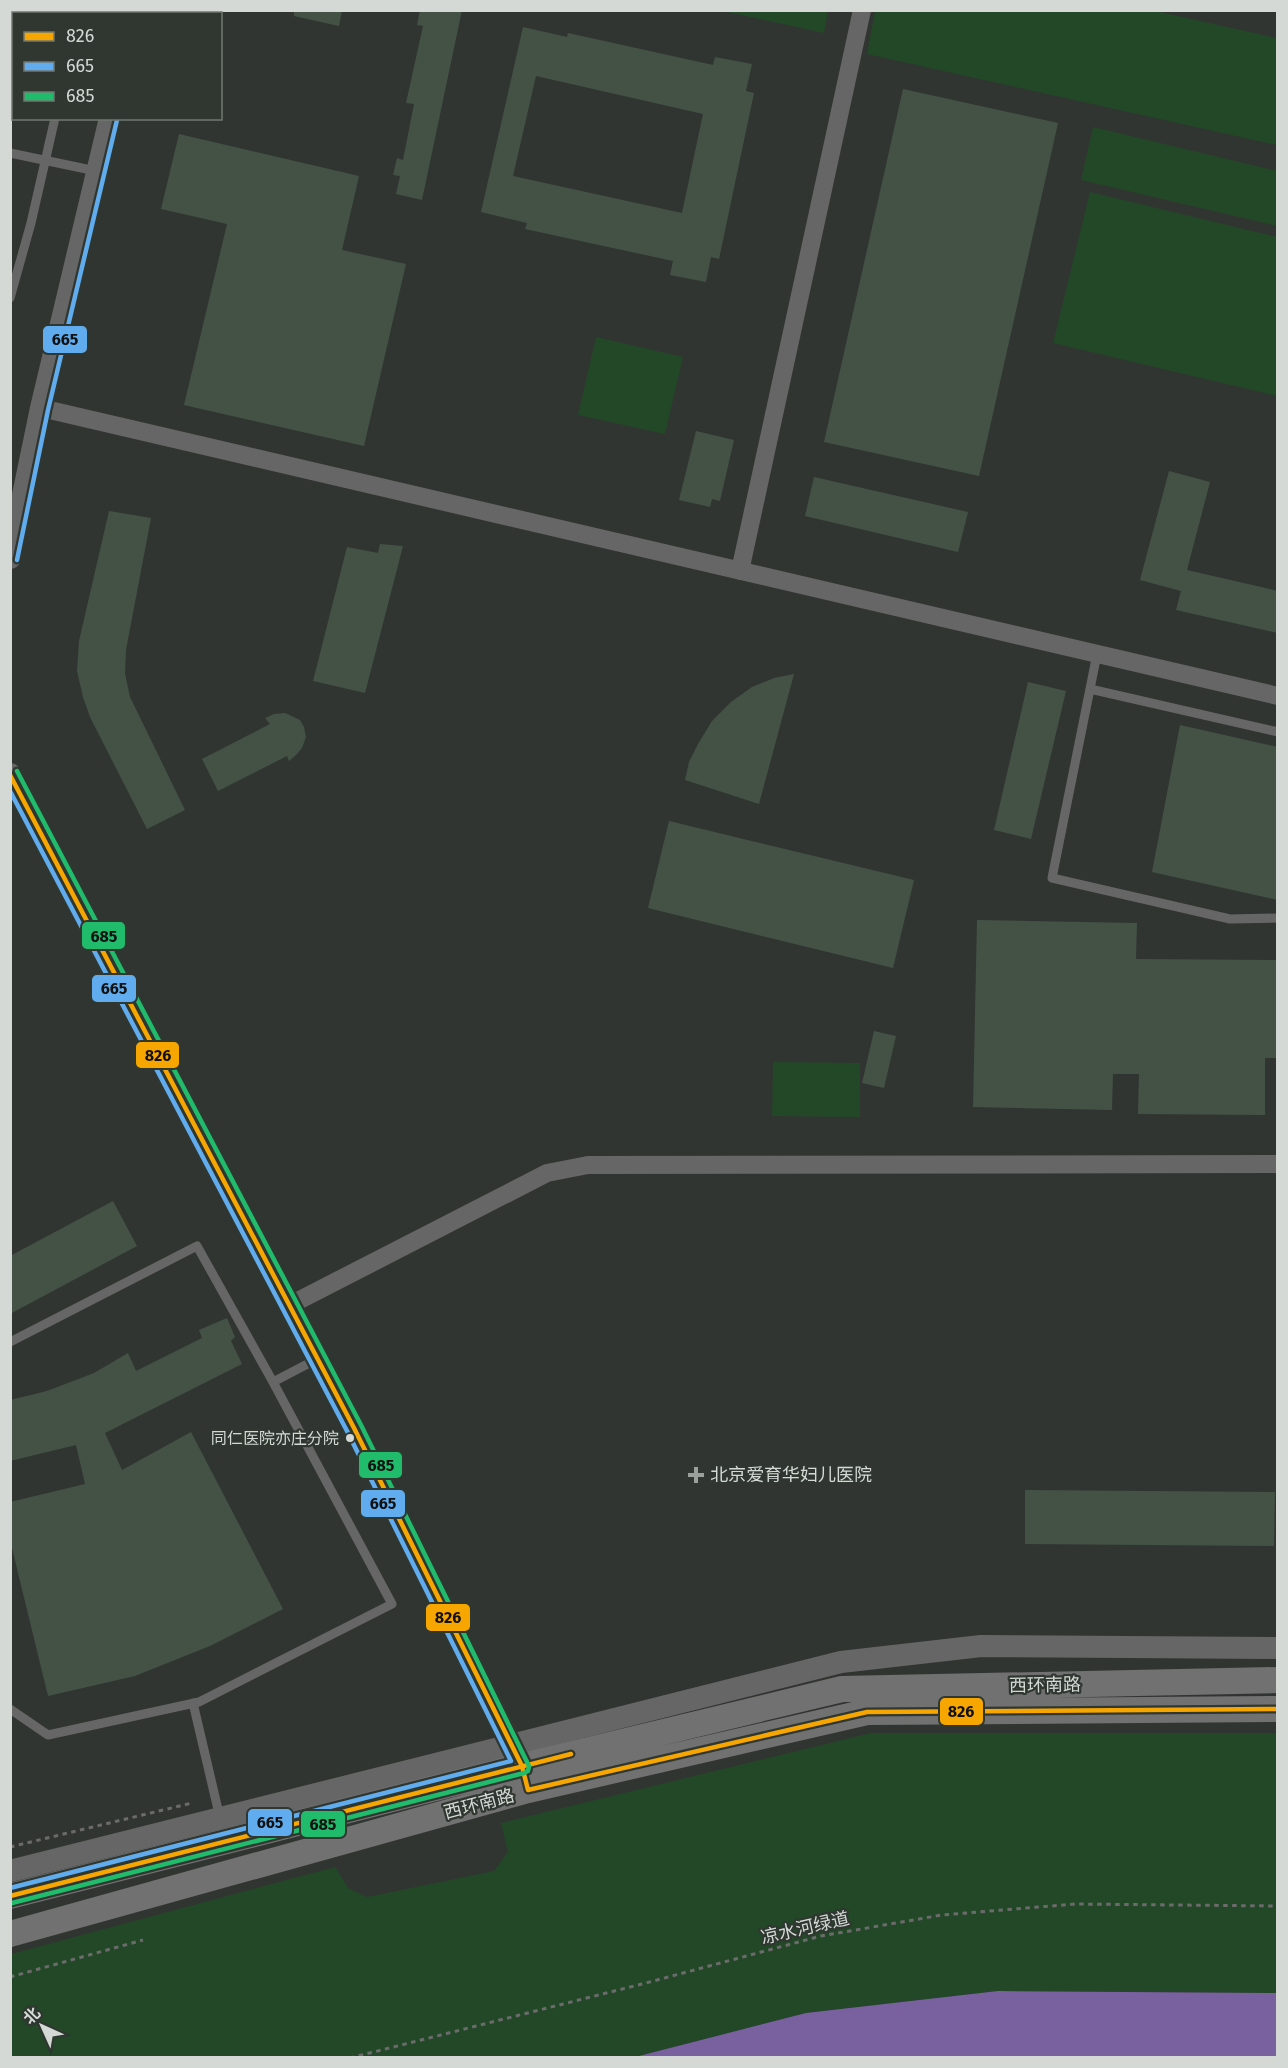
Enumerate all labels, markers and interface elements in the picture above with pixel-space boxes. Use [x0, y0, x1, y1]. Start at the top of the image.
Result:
legend [12, 12, 222, 120]
text: 826 [66, 25, 94, 47]
text: 665 [66, 55, 94, 77]
text: 685 [66, 85, 95, 107]
line badge: 665 [42, 325, 88, 354]
text: 665 [52, 330, 79, 349]
line badge: 685 [81, 921, 126, 950]
text: 685 [91, 927, 118, 946]
line badge: 665 [91, 974, 137, 1003]
text: 665 [101, 979, 128, 998]
line badge: 826 [135, 1041, 180, 1069]
text: 826 [145, 1046, 171, 1065]
place label: 同仁医院亦庄分院 [211, 1429, 339, 1448]
marker: 同仁医院亦庄分院 [344, 1432, 356, 1444]
line badge: 685 [358, 1451, 403, 1479]
text: 685 [368, 1456, 395, 1475]
place label: 北京爱育华妇儿医院 [710, 1464, 872, 1486]
marker: 北京爱育华妇儿医院 [687, 1466, 705, 1484]
line badge: 665 [360, 1489, 406, 1518]
text: 665 [370, 1494, 397, 1513]
line badge: 826 [425, 1603, 471, 1632]
text: 826 [435, 1608, 461, 1627]
street label: 西环南路 [1009, 1673, 1081, 1697]
line badge: 826 [939, 1697, 984, 1726]
text: 826 [948, 1702, 974, 1721]
street label: 西环南路 [441, 1784, 517, 1824]
line badge: 665 [247, 1808, 293, 1837]
line badge: 685 [300, 1810, 346, 1838]
text: 665 [257, 1813, 284, 1832]
text: 685 [310, 1815, 337, 1834]
street label: 凉水河绿道 [759, 1907, 851, 1949]
north arrow [12, 1996, 72, 2056]
text: 北 [19, 2003, 44, 2028]

